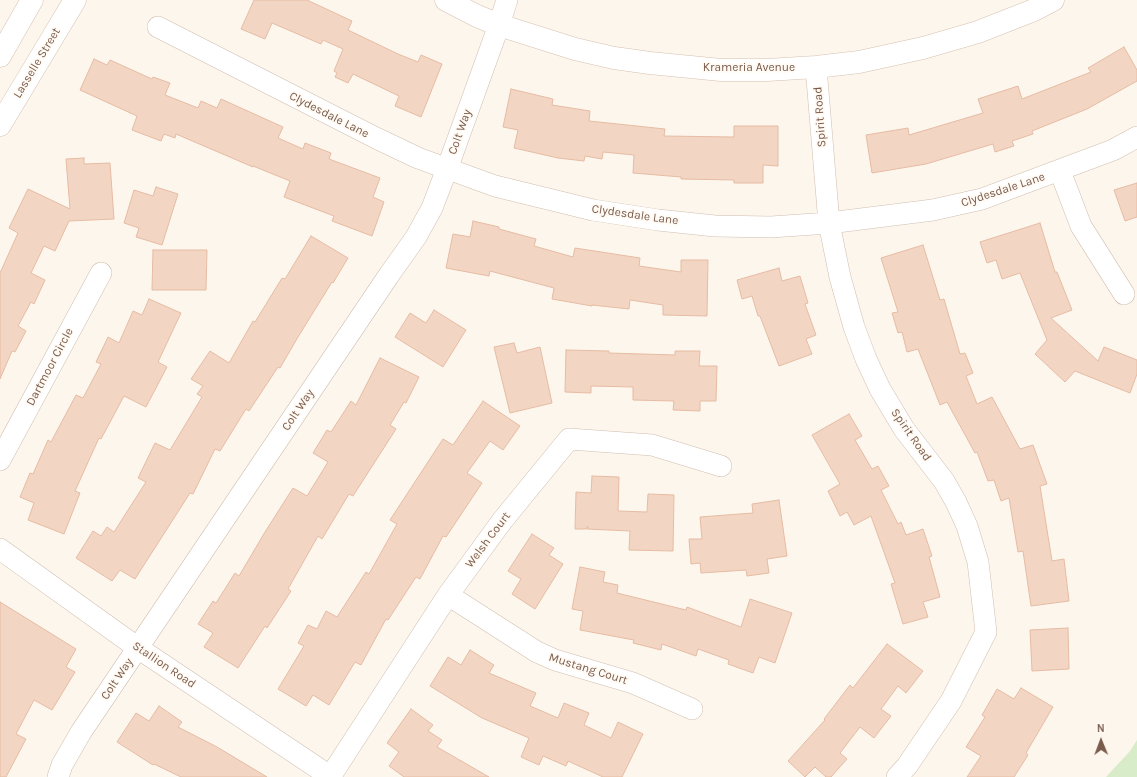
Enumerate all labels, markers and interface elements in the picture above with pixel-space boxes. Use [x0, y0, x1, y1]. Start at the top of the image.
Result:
street label: Lasselle Street [10, 25, 64, 101]
street label: Krameria Avenue [703, 61, 795, 75]
street label: Spirit Road [811, 86, 829, 148]
street label: Clydesdale Lane [287, 89, 371, 141]
street label: Colt Way [445, 107, 475, 157]
street label: Clydesdale Lane [959, 170, 1047, 210]
street label: Clydesdale Lane [591, 202, 679, 228]
street label: Dartmoor Circle [23, 326, 77, 408]
street label: Colt Way [279, 386, 317, 434]
street label: Spirit Road [888, 406, 934, 464]
street label: Welsh Court [462, 509, 514, 571]
street label: Stallion Road [130, 639, 198, 691]
street label: Mustang Court [547, 650, 629, 688]
street label: Colt Way [98, 655, 136, 703]
north arrow [1081, 721, 1121, 761]
text: N [1097, 722, 1105, 735]

